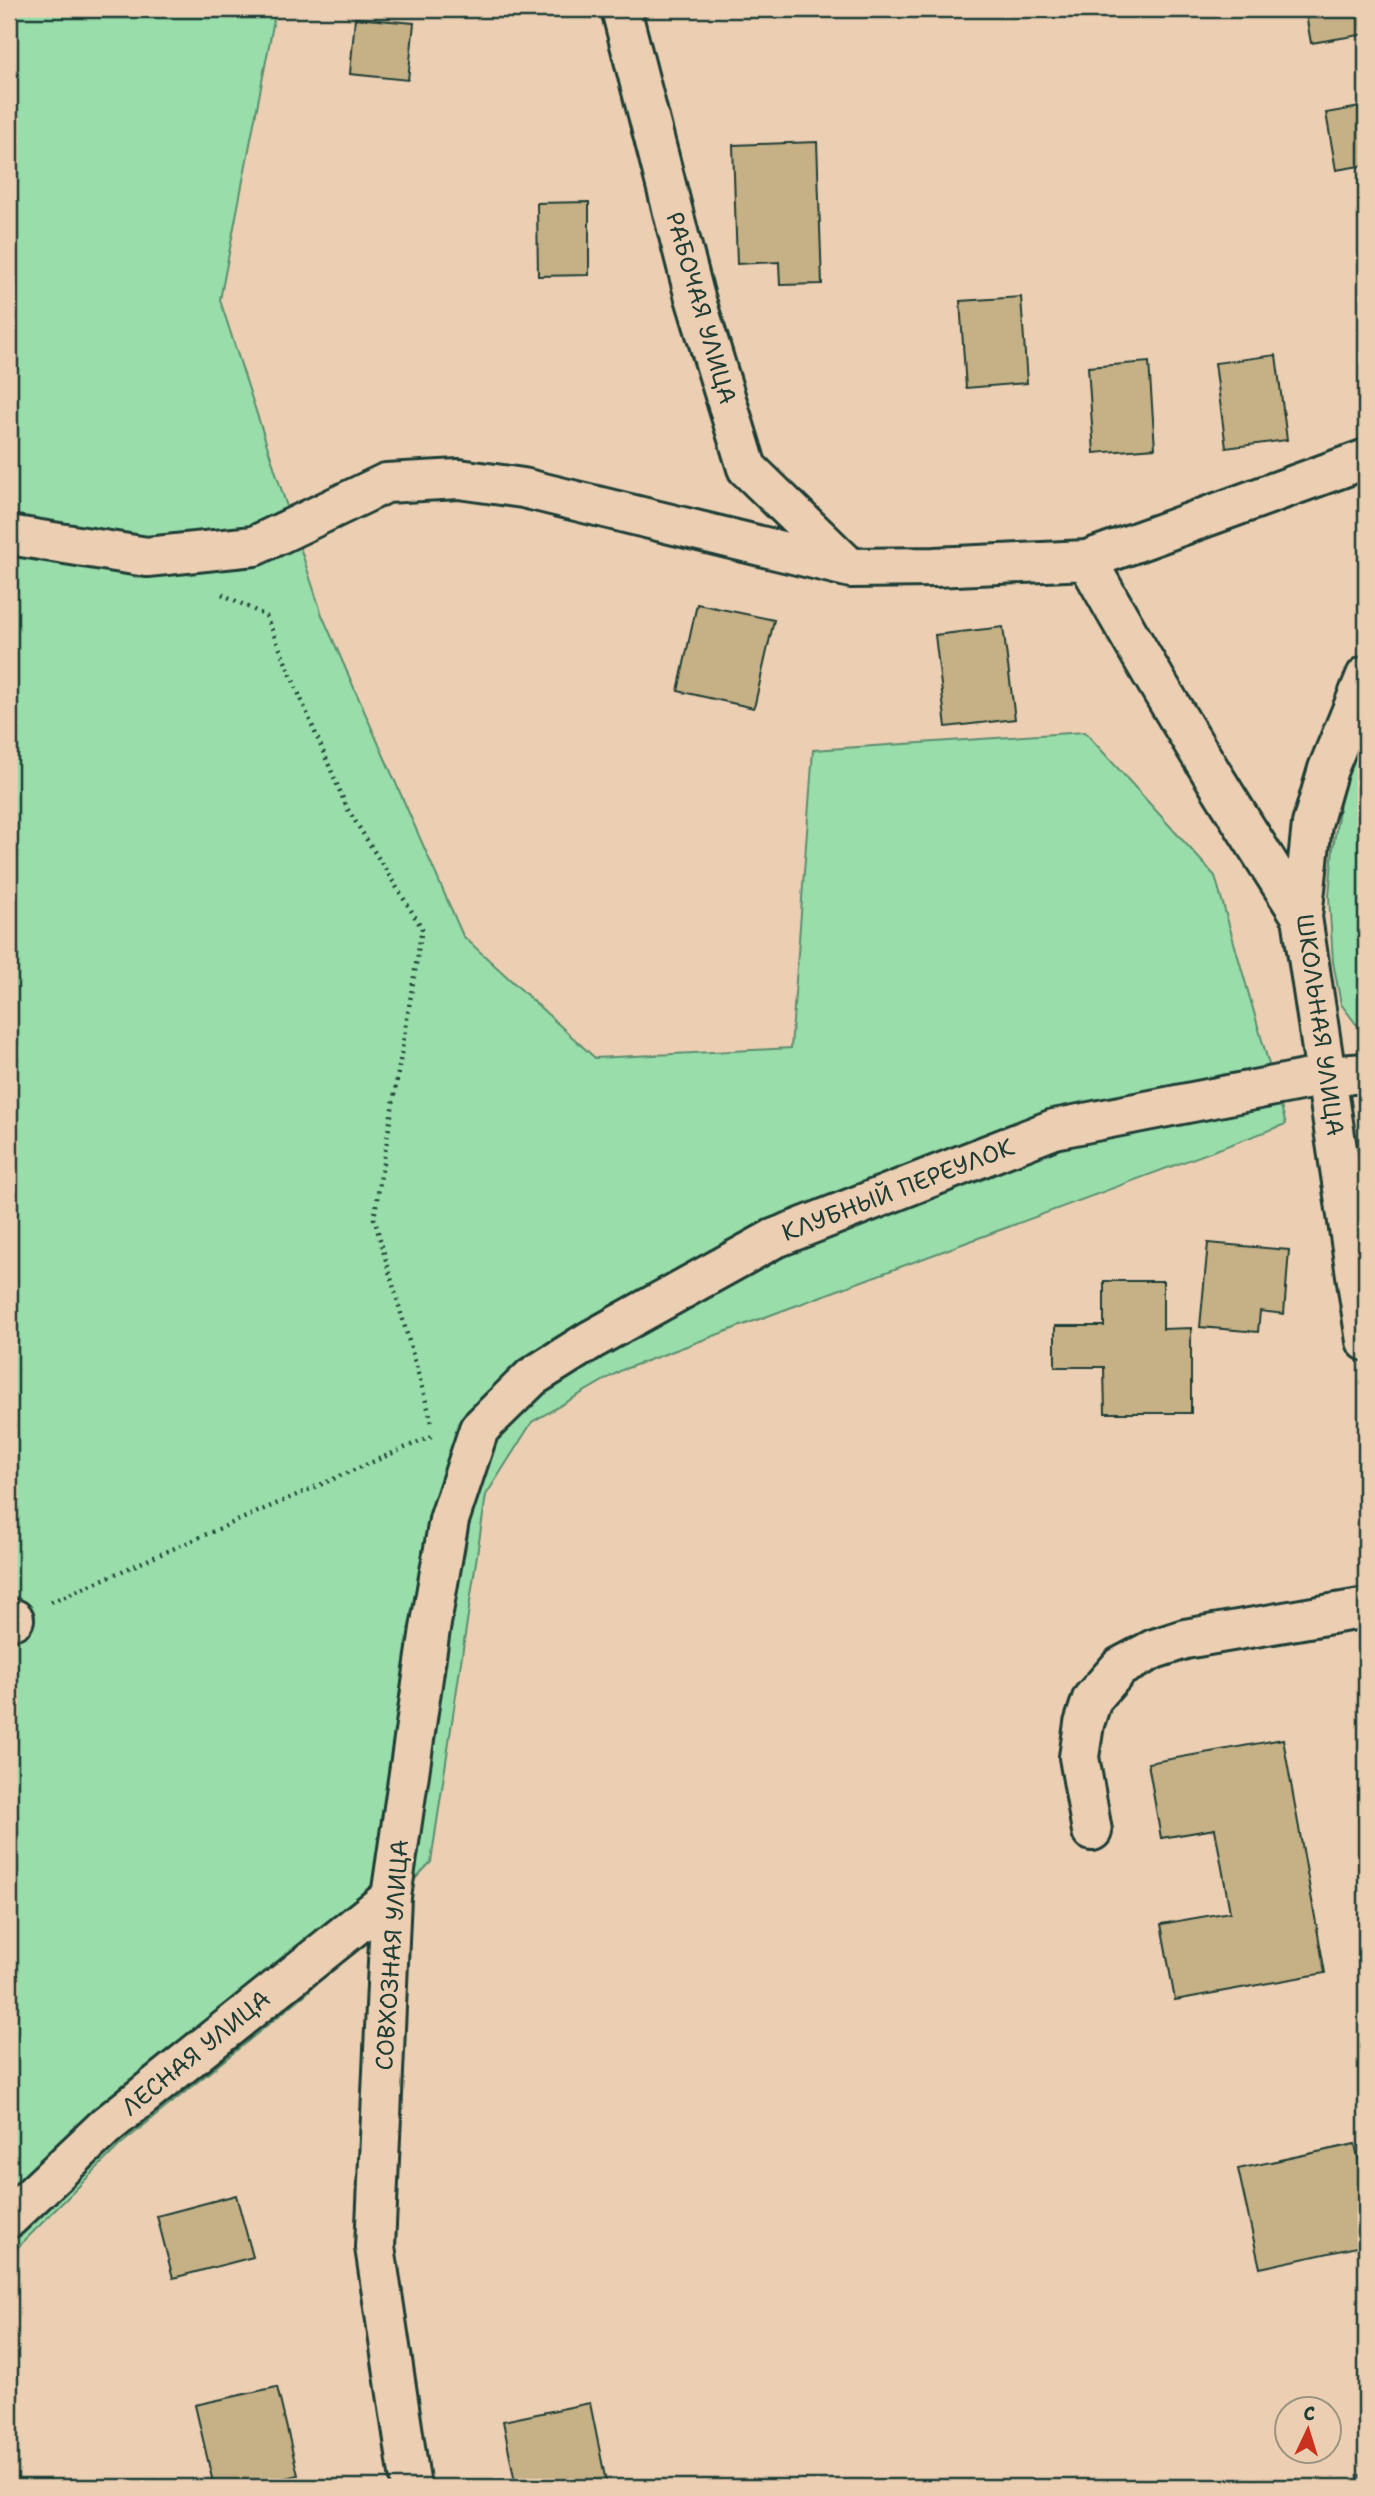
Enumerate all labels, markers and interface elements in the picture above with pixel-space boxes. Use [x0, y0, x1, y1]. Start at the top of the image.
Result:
street label: РАБОЧАЯ УЛИЦА [658, 208, 744, 408]
street label: ШКОЛЬНАЯ УЛИЦА [1289, 912, 1351, 1138]
street label: КЛУБНЫЙ ПЕРЕУЛОК [777, 1131, 1019, 1249]
street label: СОВХОЗНАЯ УЛИЦА [368, 1838, 416, 2072]
street label: ЛЕСНАЯ УЛИЦА [115, 1983, 277, 2123]
north arrow [1274, 2394, 1344, 2464]
text: С [1302, 2401, 1316, 2426]

